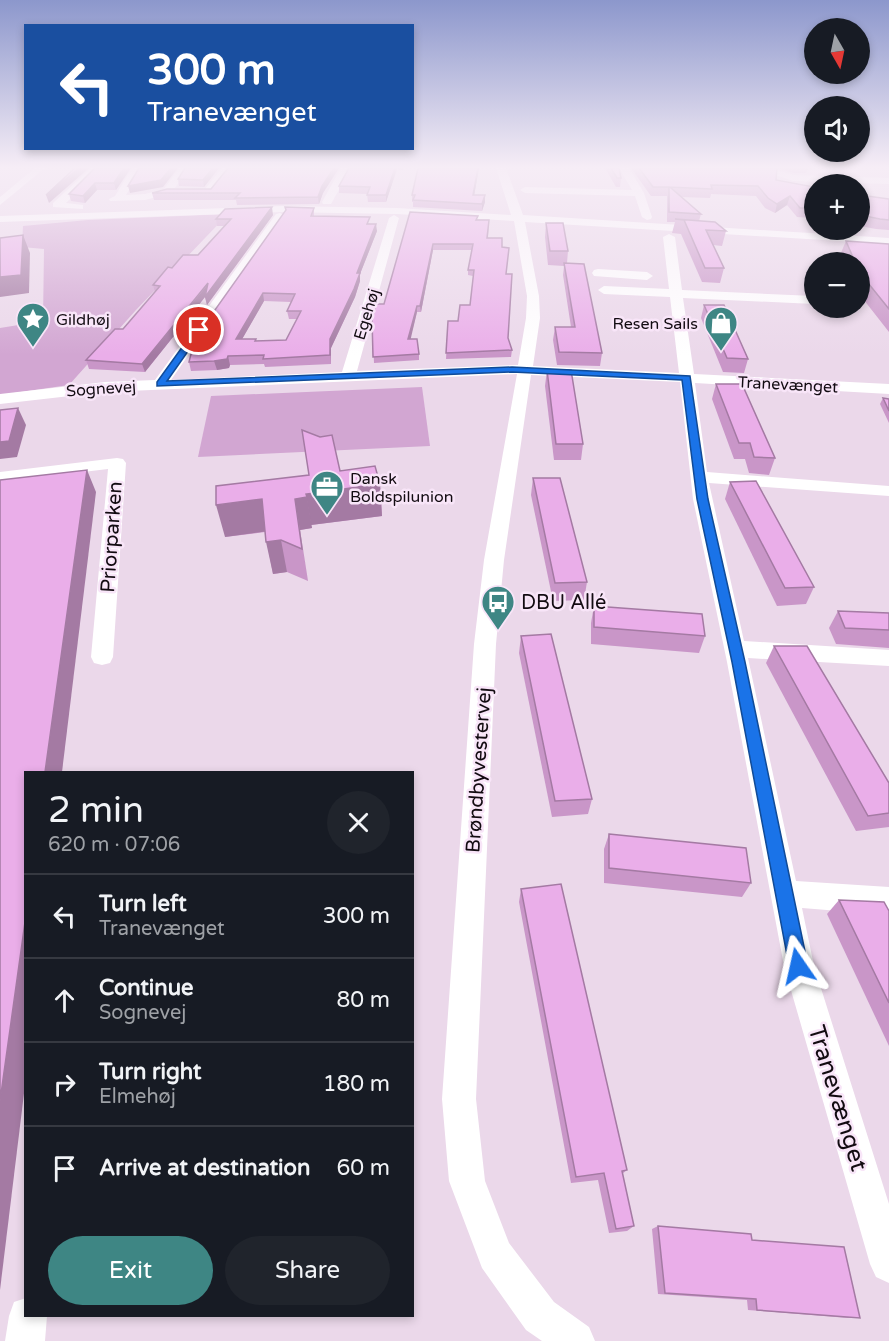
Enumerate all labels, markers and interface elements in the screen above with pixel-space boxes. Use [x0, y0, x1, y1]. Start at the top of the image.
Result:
north arrow [804, 18, 870, 84]
map controls [804, 18, 870, 318]
text: 300 m [147, 45, 276, 96]
icon: left [48, 48, 126, 126]
text: Tranevænget [147, 96, 317, 129]
button: sound [804, 96, 870, 162]
button: + [804, 174, 870, 240]
button: − [804, 252, 870, 318]
street label: Egehøj [350, 286, 384, 342]
place icon: Gildhøj [15, 301, 51, 348]
pin [173, 304, 224, 355]
shop icon: Resen Sails [703, 305, 739, 352]
place label: Gildhøj [56, 310, 110, 330]
icon: arrive [182, 313, 215, 346]
place label: Resen Sails [612, 314, 698, 334]
street label: Tranevænget [737, 372, 839, 398]
street label: Sognevej [66, 377, 137, 401]
office icon: Dansk Boldspilunion [309, 469, 345, 516]
place label: Dansk Boldspilunion [350, 469, 454, 507]
street label: Priorparken [96, 481, 128, 594]
bus stop icon: DBU Allé [480, 584, 516, 631]
place label: DBU Allé [521, 591, 606, 615]
street label: Brøndbyvestervej [461, 686, 497, 854]
text: 2 min [48, 789, 144, 832]
button: close [327, 791, 390, 854]
text: 620 m · 07:06 [48, 833, 180, 857]
text: Turn left [99, 891, 187, 917]
icon: left [48, 900, 81, 933]
text: 300 m [323, 903, 390, 929]
text: Tranevænget [99, 917, 225, 941]
position arrow [766, 934, 830, 998]
text: Continue [99, 975, 194, 1001]
icon: ahead [48, 984, 81, 1017]
text: 80 m [336, 987, 390, 1013]
text: Sognevej [99, 1001, 186, 1025]
street label: Tranevænget [802, 1022, 873, 1175]
text: Turn right [99, 1059, 201, 1085]
icon: right [48, 1068, 81, 1101]
text: 180 m [323, 1071, 390, 1097]
text: Elmehøj [99, 1085, 176, 1109]
icon: arrive [48, 1152, 81, 1185]
text: Arrive at destination [99, 1155, 310, 1181]
text: 60 m [336, 1155, 390, 1181]
button: Exit [48, 1236, 213, 1305]
button: Share [225, 1236, 390, 1305]

